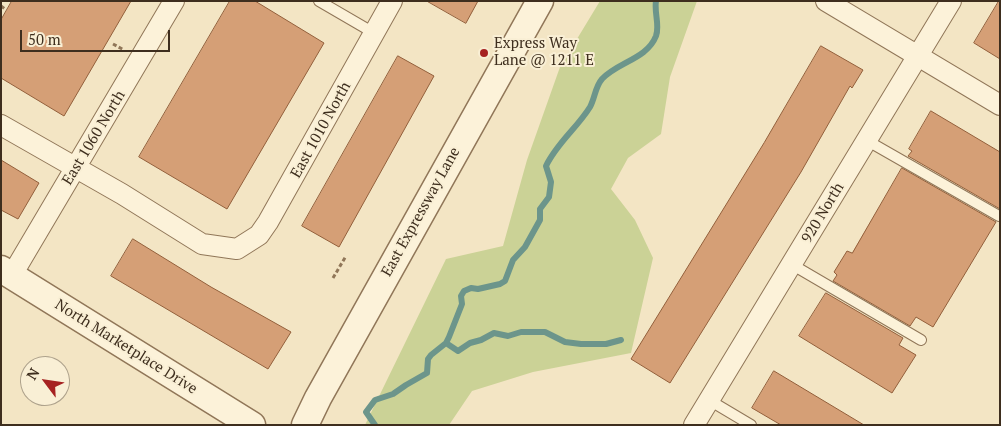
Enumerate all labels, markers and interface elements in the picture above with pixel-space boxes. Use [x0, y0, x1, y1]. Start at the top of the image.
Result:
scale bar [22, 20, 172, 52]
text: 50 m [28, 29, 61, 49]
place label: Express Way Lane @ 1211 E [494, 35, 594, 70]
marker: Express Way Lane @ 1211 E [478, 47, 490, 59]
street label: East 1010 North [287, 79, 355, 181]
street label: East 1060 North [59, 87, 129, 189]
street label: East Expressway Lane [378, 144, 464, 280]
street label: 920 North [798, 180, 848, 246]
street label: North Marketplace Drive [52, 296, 200, 398]
north arrow [20, 356, 70, 406]
text: N [22, 364, 43, 383]

